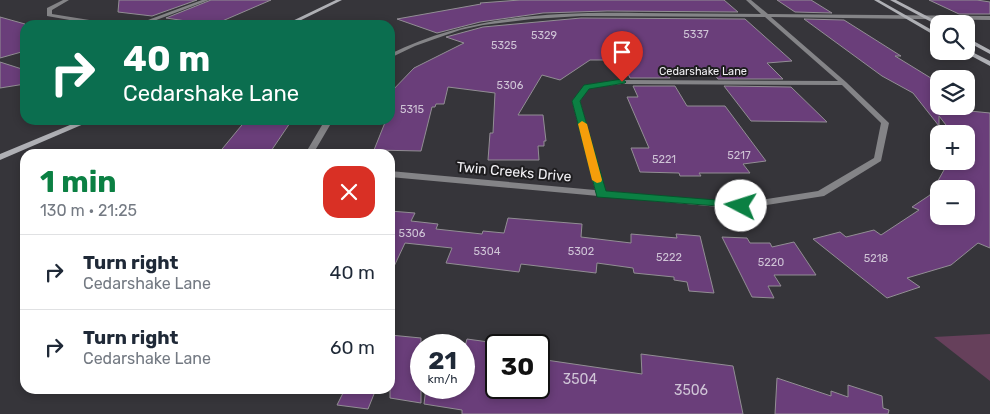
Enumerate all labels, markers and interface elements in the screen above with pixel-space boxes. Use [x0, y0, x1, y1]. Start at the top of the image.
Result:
map controls [930, 15, 975, 225]
button: search [930, 15, 975, 60]
house number: 5337 [683, 28, 709, 41]
house number: 5329 [531, 29, 557, 42]
pin [601, 31, 643, 82]
text: 40 m [123, 38, 210, 80]
icon: arrive [608, 38, 636, 66]
house number: 5325 [491, 39, 518, 52]
icon: right [40, 40, 105, 105]
street label: Cedarshake Lane [659, 65, 747, 78]
button: layers [930, 70, 975, 115]
house number: 5306 [497, 79, 524, 92]
text: Cedarshake Lane [123, 80, 299, 107]
house number: 5315 [400, 103, 425, 116]
button: + [930, 125, 975, 170]
house number: 5217 [727, 149, 751, 162]
house number: 5221 [652, 153, 676, 166]
street label: Twin Creeks Drive [456, 159, 572, 185]
text: 1 min [40, 164, 117, 200]
button: close [323, 166, 375, 218]
position arrow [714, 179, 766, 231]
button: − [930, 180, 975, 225]
text: 130 m · 21:25 [40, 201, 137, 220]
house number: 5306 [399, 227, 426, 240]
house number: 5304 [474, 245, 501, 258]
house number: 5302 [568, 245, 594, 258]
text: Turn right [83, 251, 178, 274]
house number: 5222 [656, 251, 682, 264]
house number: 5218 [864, 252, 888, 265]
house number: 5220 [758, 256, 784, 269]
icon: right [40, 258, 68, 286]
text: 40 m [330, 261, 375, 284]
text: Cedarshake Lane [83, 274, 211, 293]
text: Turn right [83, 326, 178, 349]
icon: right [40, 333, 68, 361]
speed limit sign: 30 [485, 334, 550, 399]
text: 60 m [330, 336, 375, 359]
text: 21 [428, 346, 457, 375]
text: Cedarshake Lane [83, 349, 211, 368]
house number: 3504 [563, 371, 597, 388]
text: km/h [428, 372, 457, 386]
house number: 3506 [674, 382, 708, 399]

